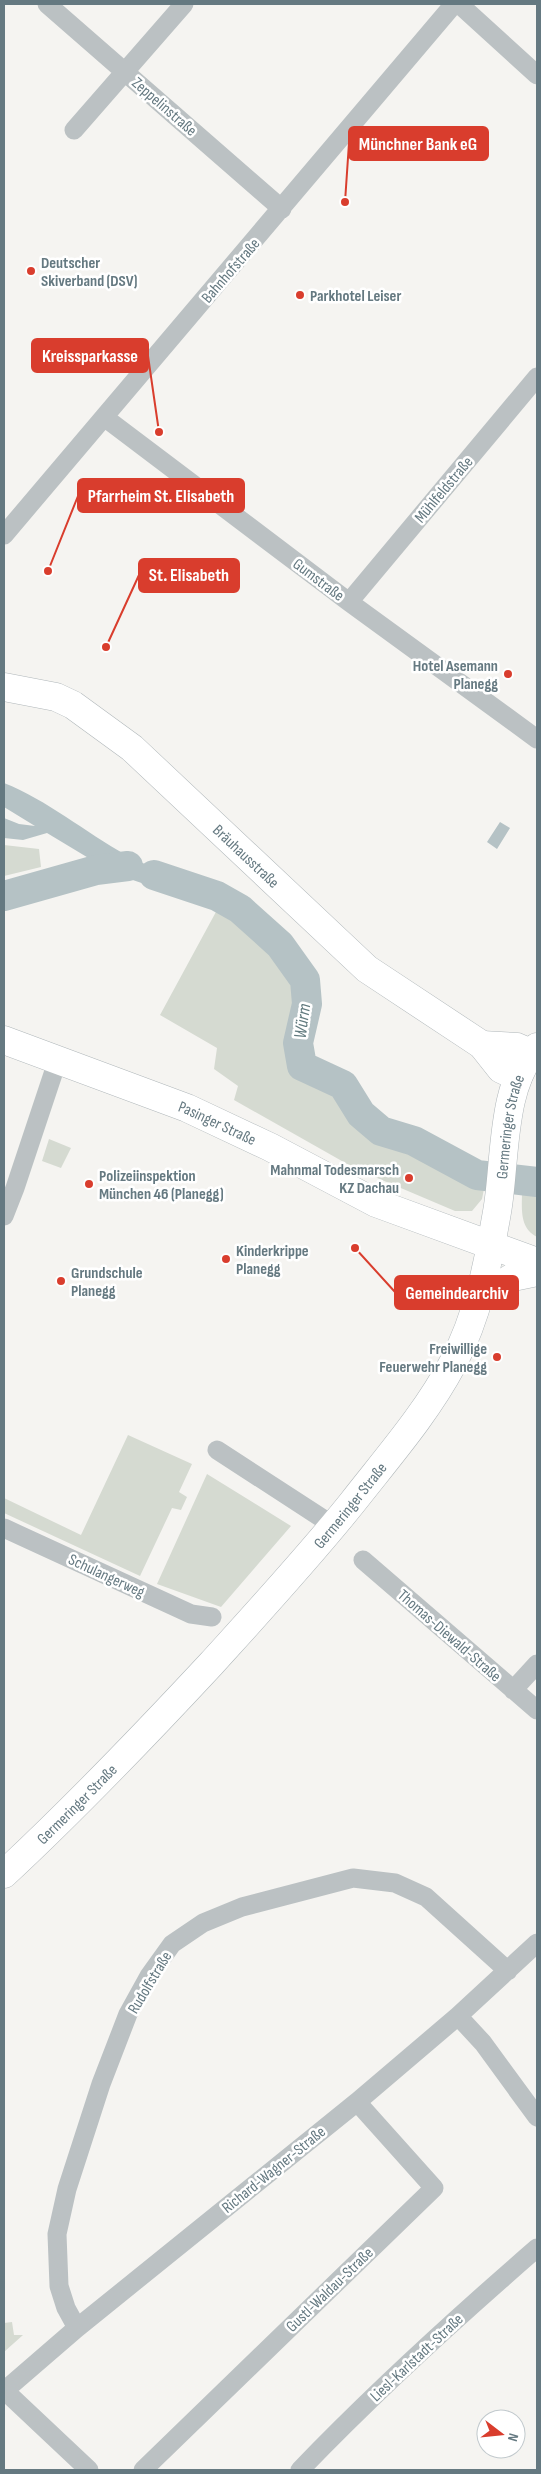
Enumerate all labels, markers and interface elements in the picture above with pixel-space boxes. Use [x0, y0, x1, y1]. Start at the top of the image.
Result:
street label: Zeppelinstraße [128, 74, 200, 140]
callout: Münchner Bank eG [349, 127, 488, 160]
text: Münchner Bank eG [359, 134, 477, 155]
street label: Bahnhofstraße [198, 235, 264, 307]
place label: Deutscher Skiverband (DSV) [41, 254, 137, 291]
marker: Deutscher Skiverband (DSV) [25, 265, 37, 277]
place label: Parkhotel Leiser [310, 287, 401, 306]
marker: Parkhotel Leiser [294, 289, 306, 301]
callout: Kreissparkasse [32, 339, 148, 372]
text: Kreissparkasse [42, 346, 138, 367]
street label: Mühlfeldstraße [411, 453, 477, 527]
callout: Pfarrheim St. Elisabeth [78, 479, 244, 512]
text: Pfarrheim St. Elisabeth [88, 486, 234, 507]
street label: Gumstraße [289, 555, 347, 606]
callout: St. Elisabeth [139, 559, 239, 592]
text: St. Elisabeth [149, 565, 229, 586]
place label: Hotel Asemann Planegg [413, 657, 498, 694]
marker: Hotel Asemann Planegg [502, 668, 514, 680]
street label: Bräuhausstraße [208, 821, 283, 893]
water label: Würm [290, 1002, 315, 1040]
street label: Germeringer Straße [493, 1072, 529, 1180]
street label: Pasinger Straße [176, 1098, 259, 1150]
place label: Mahnmal Todesmarsch KZ Dachau [270, 1161, 399, 1198]
place label: Polizeiinspektion München 46 (Planegg) [99, 1167, 224, 1204]
marker: Mahnmal Todesmarsch KZ Dachau [403, 1172, 415, 1184]
marker: Polizeiinspektion München 46 (Planegg) [83, 1178, 95, 1190]
place label: Kinderkrippe Planegg [236, 1242, 309, 1279]
marker: Kinderkrippe Planegg [220, 1253, 232, 1265]
place label: Grundschule Planegg [71, 1264, 143, 1301]
marker: Grundschule Planegg [55, 1275, 67, 1287]
callout: Gemeindearchiv [395, 1276, 518, 1309]
text: Gemeindearchiv [405, 1283, 509, 1304]
place label: Freiwillige Feuerwehr Planegg [379, 1340, 487, 1377]
marker: Freiwillige Feuerwehr Planegg [491, 1351, 503, 1363]
street label: Germeringer Straße [310, 1459, 391, 1553]
street label: Schulangerweg [65, 1550, 148, 1602]
street label: Thomas-Diewald-Straße [393, 1586, 505, 1686]
street label: Germeringer Straße [33, 1761, 122, 1849]
street label: Rudolfstraße [124, 1948, 176, 2017]
street label: Richard-Wagner-Straße [218, 2123, 330, 2218]
street label: Gustl-Waldau-Straße [283, 2244, 377, 2336]
street label: Liesl-Karlstadt-Straße [367, 2310, 467, 2406]
north arrow [476, 2409, 526, 2459]
text: N [504, 2432, 522, 2443]

